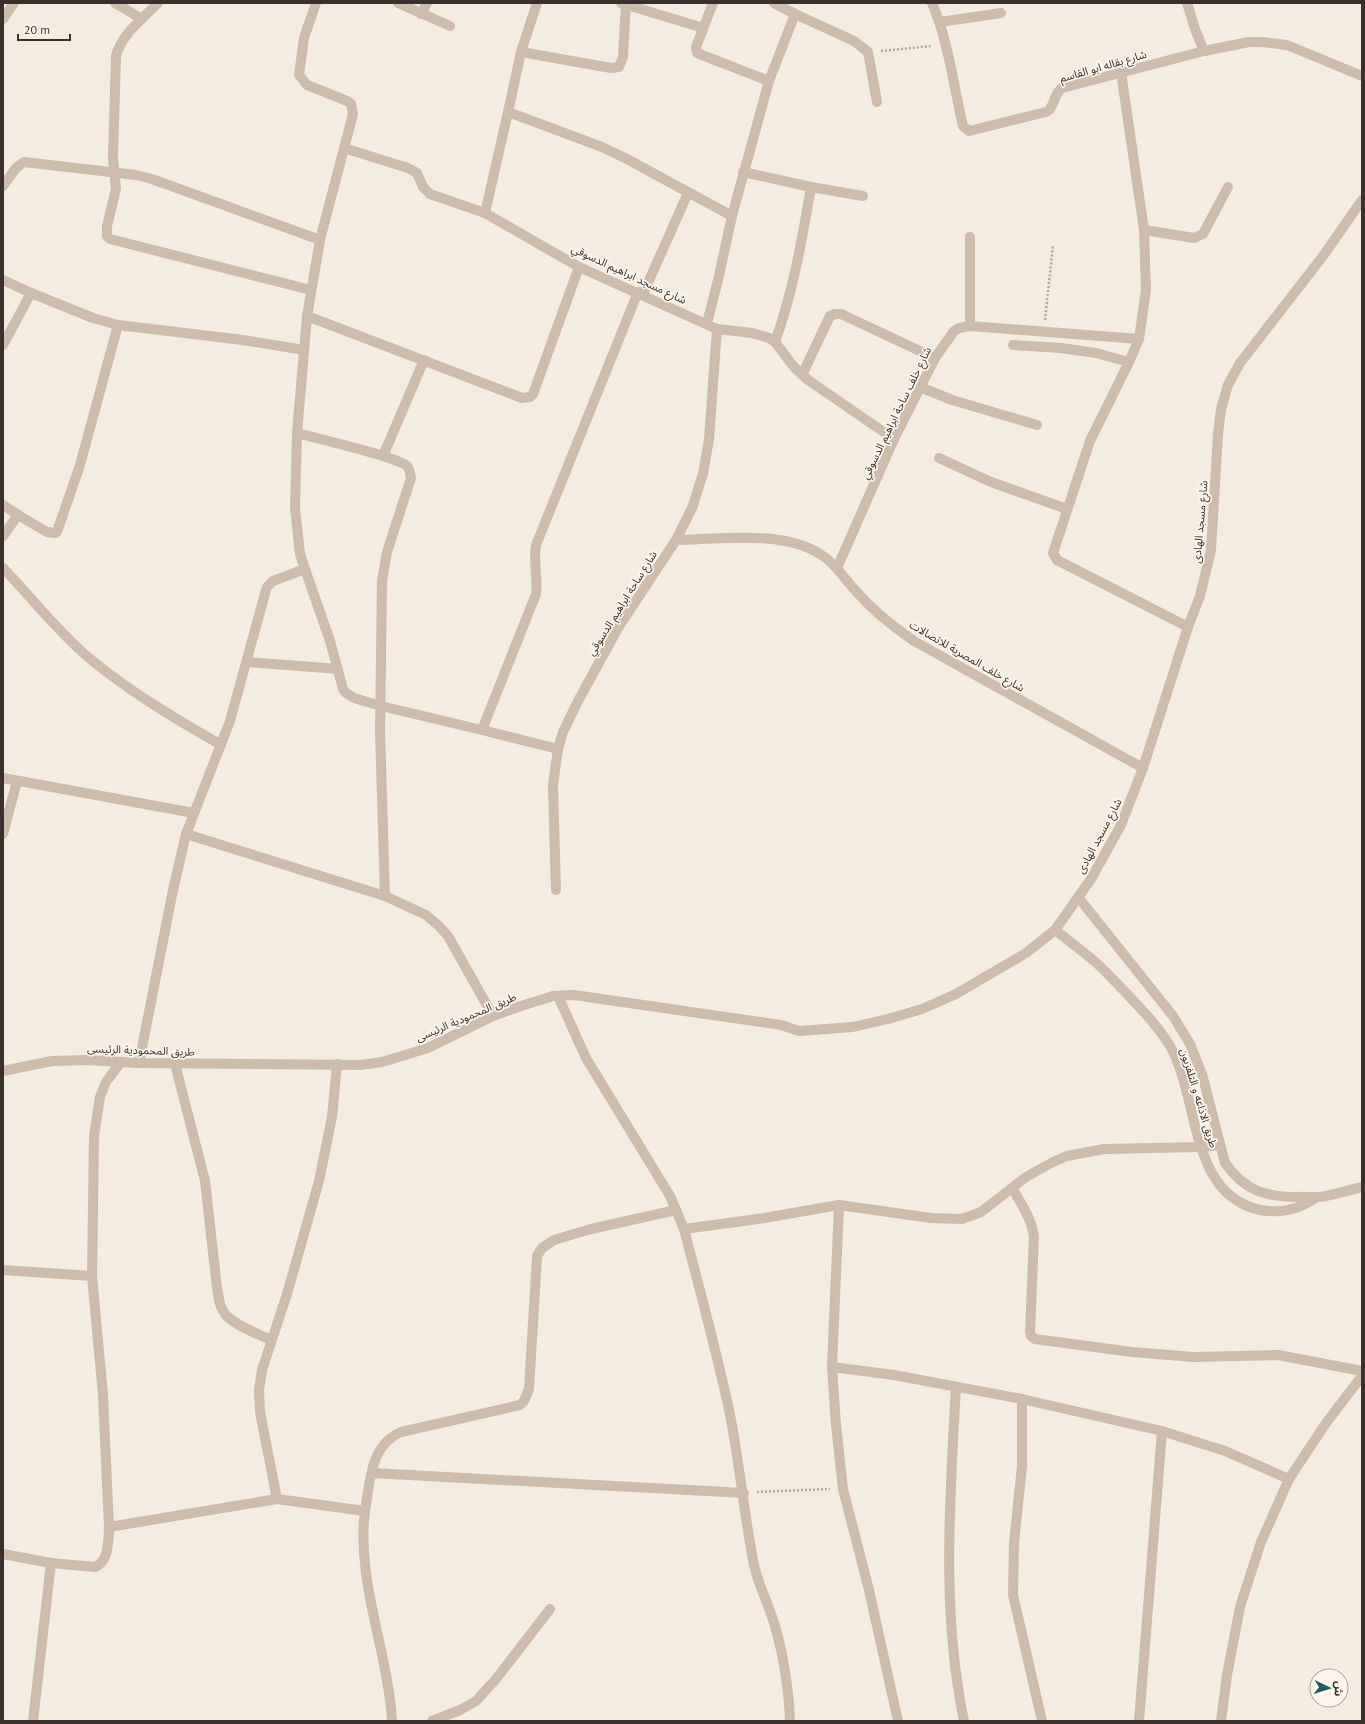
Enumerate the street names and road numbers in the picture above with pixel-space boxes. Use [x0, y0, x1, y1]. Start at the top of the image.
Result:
street label: شارع بقاله ابو القاسم [1058, 47, 1149, 87]
street label: شارع مسجد ابراهيم الدسوقي [568, 241, 689, 309]
street label: شارع خلف ساحة ابراهيم الدسوقي [858, 344, 937, 483]
street label: شارع مسجد الهادى [1189, 480, 1212, 564]
street label: شارع ساحة ابراهيم الدسوقي [584, 548, 662, 659]
street label: شارع خلف المصرية للاتصالات [906, 617, 1027, 696]
street label: شارع مسجد الهادى [1073, 796, 1126, 876]
street label: طريق المحمودية الرئيسى [414, 989, 518, 1045]
street label: طريق المحمودية الرئيسى [87, 1041, 195, 1059]
street label: طريق الاذاعه و التلفزيون [1177, 1046, 1221, 1150]

